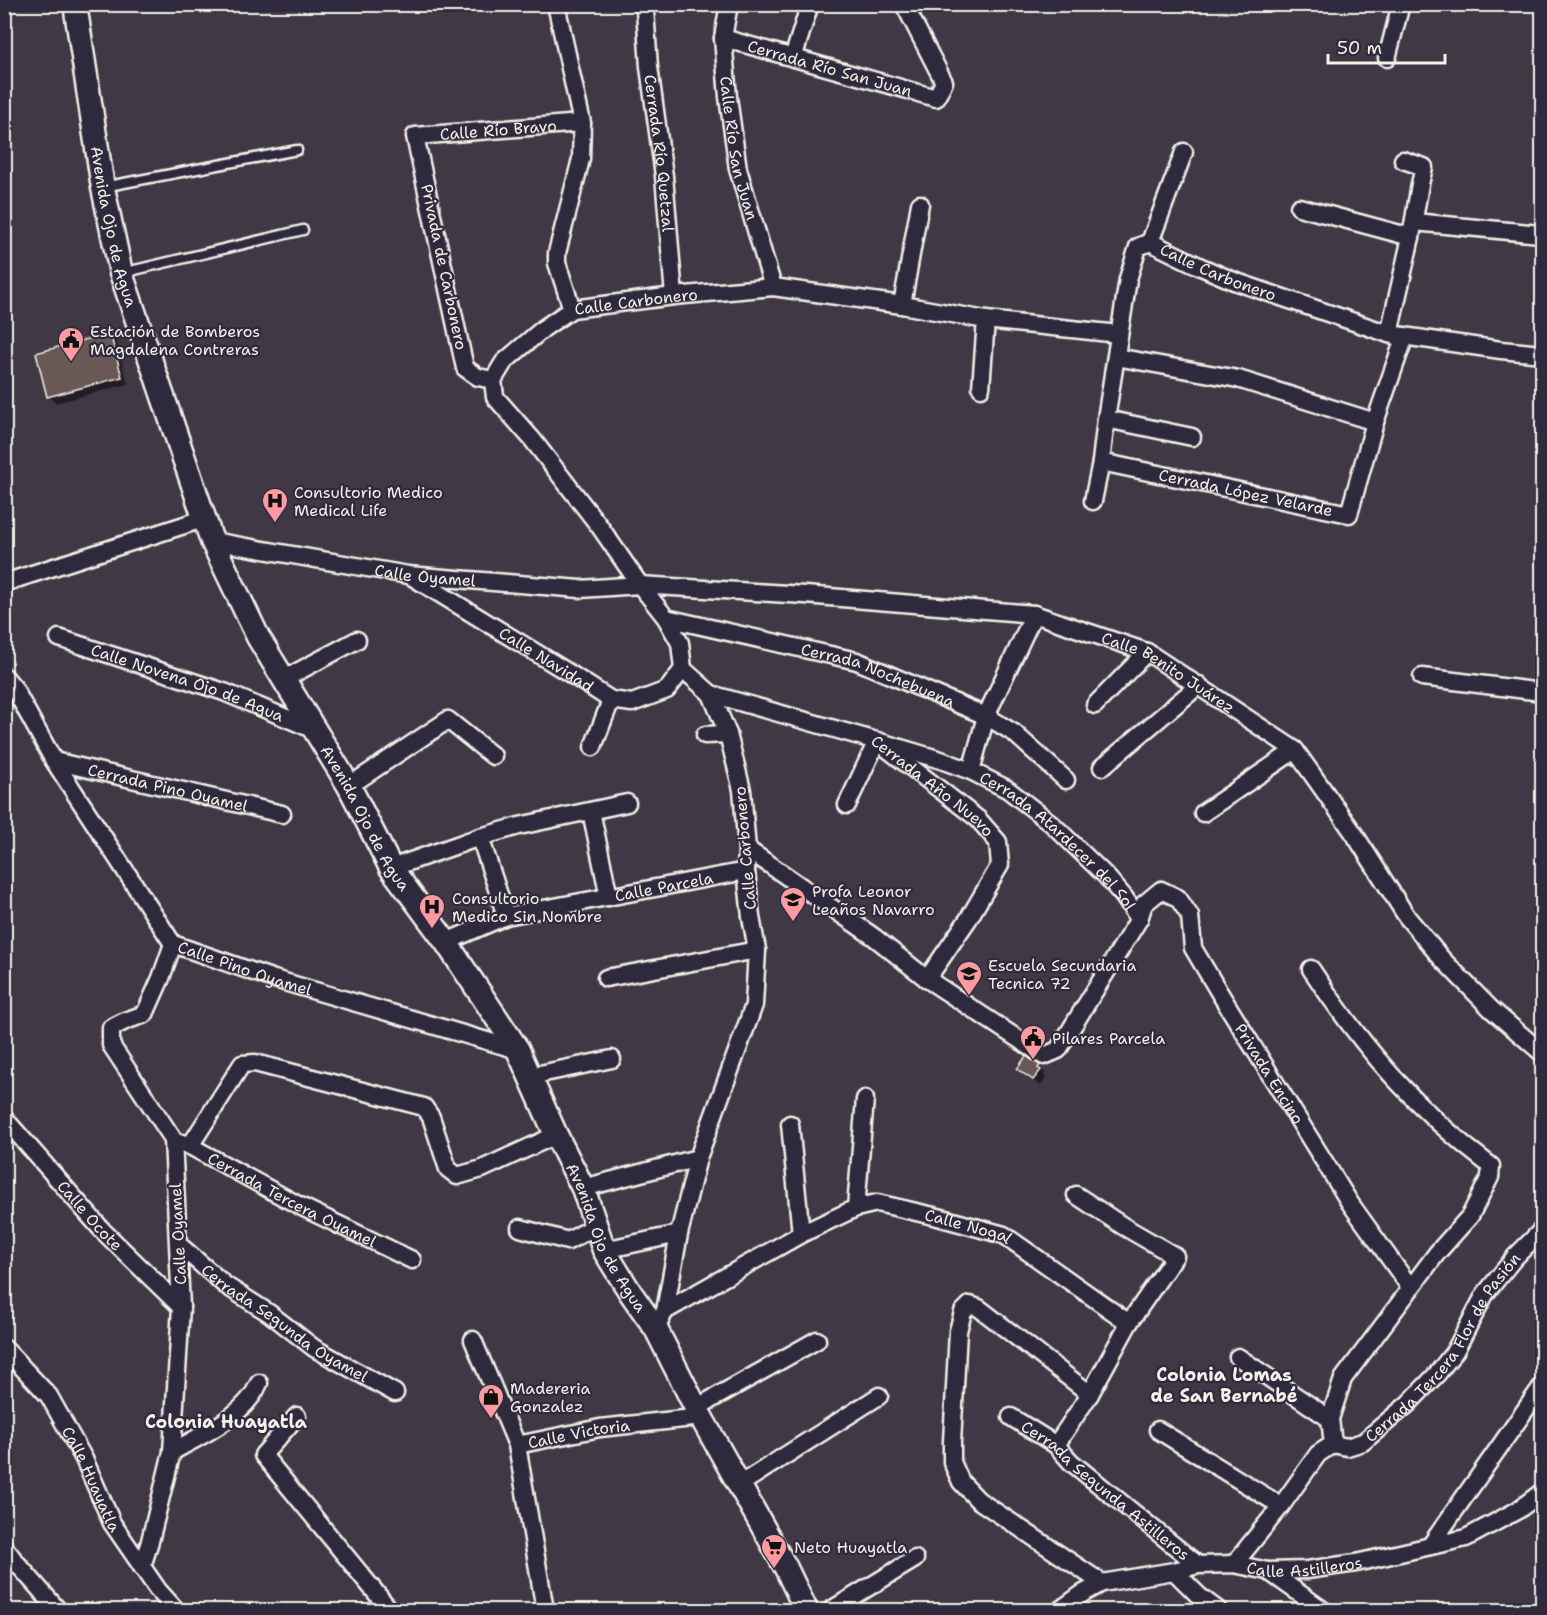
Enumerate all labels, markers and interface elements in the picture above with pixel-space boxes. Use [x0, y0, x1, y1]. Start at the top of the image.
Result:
scale bar [1328, 27, 1445, 65]
street label: Cerrada Río San Juan [745, 35, 915, 101]
text: 50 m [1337, 36, 1382, 60]
street label: Cerrada Río Quetzal [640, 73, 679, 233]
street label: Calle Río San Juan [716, 75, 763, 223]
street label: Calle Río Bravo [439, 114, 558, 145]
street label: Avenida Ojo de Agua [86, 145, 142, 310]
street label: Privada de Carbonero [416, 182, 472, 352]
street label: Calle Carbonero [1157, 238, 1279, 305]
street label: Calle Carbonero [573, 283, 698, 319]
place label: Estación de Bomberos Magdalena Contreras [90, 321, 260, 360]
public building icon: Estación de Bomberos Magdalena Contreras [56, 325, 86, 363]
street label: Cerrada López Velarde [1157, 464, 1335, 521]
place label: Consultorio Medico Medical Life [294, 482, 443, 521]
hospital icon: Consultorio Medico Medical Life [260, 486, 290, 524]
street label: Calle Oyamel [373, 559, 477, 591]
street label: Calle Navidad [495, 622, 598, 697]
street label: Calle Benito Juárez [1099, 627, 1239, 718]
street label: Cerrada Nochebuena [799, 638, 958, 712]
street label: Calle Novena Ojo de Agua [88, 639, 287, 726]
street label: Cerrada Año Nuevo [867, 730, 999, 841]
street label: Avenida Ojo de Agua [316, 741, 415, 895]
street label: Cerrada Pino Oyamel [86, 759, 250, 816]
street label: Cerrada Atardecer del Sol [976, 767, 1141, 915]
street label: Calle Carbonero [729, 785, 761, 911]
street label: Calle Parcela [613, 867, 715, 906]
place label: Profa Leonor Leaños Navarro [812, 881, 935, 920]
school or university icon: Profa Leonor Leaños Navarro [778, 885, 808, 923]
place label: Consultorio Medico Sin Nombre [452, 888, 602, 927]
hospital icon: Consultorio Medico Sin Nombre [417, 892, 447, 930]
street label: Calle Pino Oyamel [175, 936, 314, 1000]
place label: Escuela Secundaria Tecnica 72 [988, 955, 1136, 994]
school or university icon: Escuela Secundaria Tecnica 72 [954, 959, 984, 997]
street label: Privada Encino [1230, 1019, 1309, 1128]
public building icon: Pilares Parcela [1018, 1023, 1048, 1061]
place label: Pilares Parcela [1052, 1028, 1165, 1049]
street label: Cerrada Tercera Oyamel [204, 1147, 380, 1252]
street label: Avenida Ojo de Agua [561, 1159, 651, 1316]
street label: Calle Ocote [53, 1176, 127, 1255]
street label: Calle Oyamel [165, 1183, 191, 1285]
street label: Calle Nogal [923, 1204, 1017, 1248]
street label: Cerrada Tercera Flor de Pasión [1360, 1248, 1525, 1447]
street label: Cerrada Segunda Oyamel [197, 1259, 372, 1387]
district label: Colonia Lomas de San Bernabé [1150, 1363, 1298, 1408]
place label: Madereria Gonzalez [510, 1378, 591, 1417]
shop icon: Madereria Gonzalez [476, 1382, 506, 1420]
district label: Colonia Huayatla [145, 1410, 308, 1434]
street label: Calle Victoria [526, 1414, 631, 1453]
street label: Cerrada Segunda Astilleros [1017, 1416, 1194, 1565]
street label: Calle Huayatla [57, 1422, 125, 1536]
supermarket icon: Neto Huayatla [759, 1532, 789, 1570]
place label: Neto Huayatla [794, 1537, 907, 1558]
street label: Calle Astilleros [1245, 1551, 1364, 1582]

